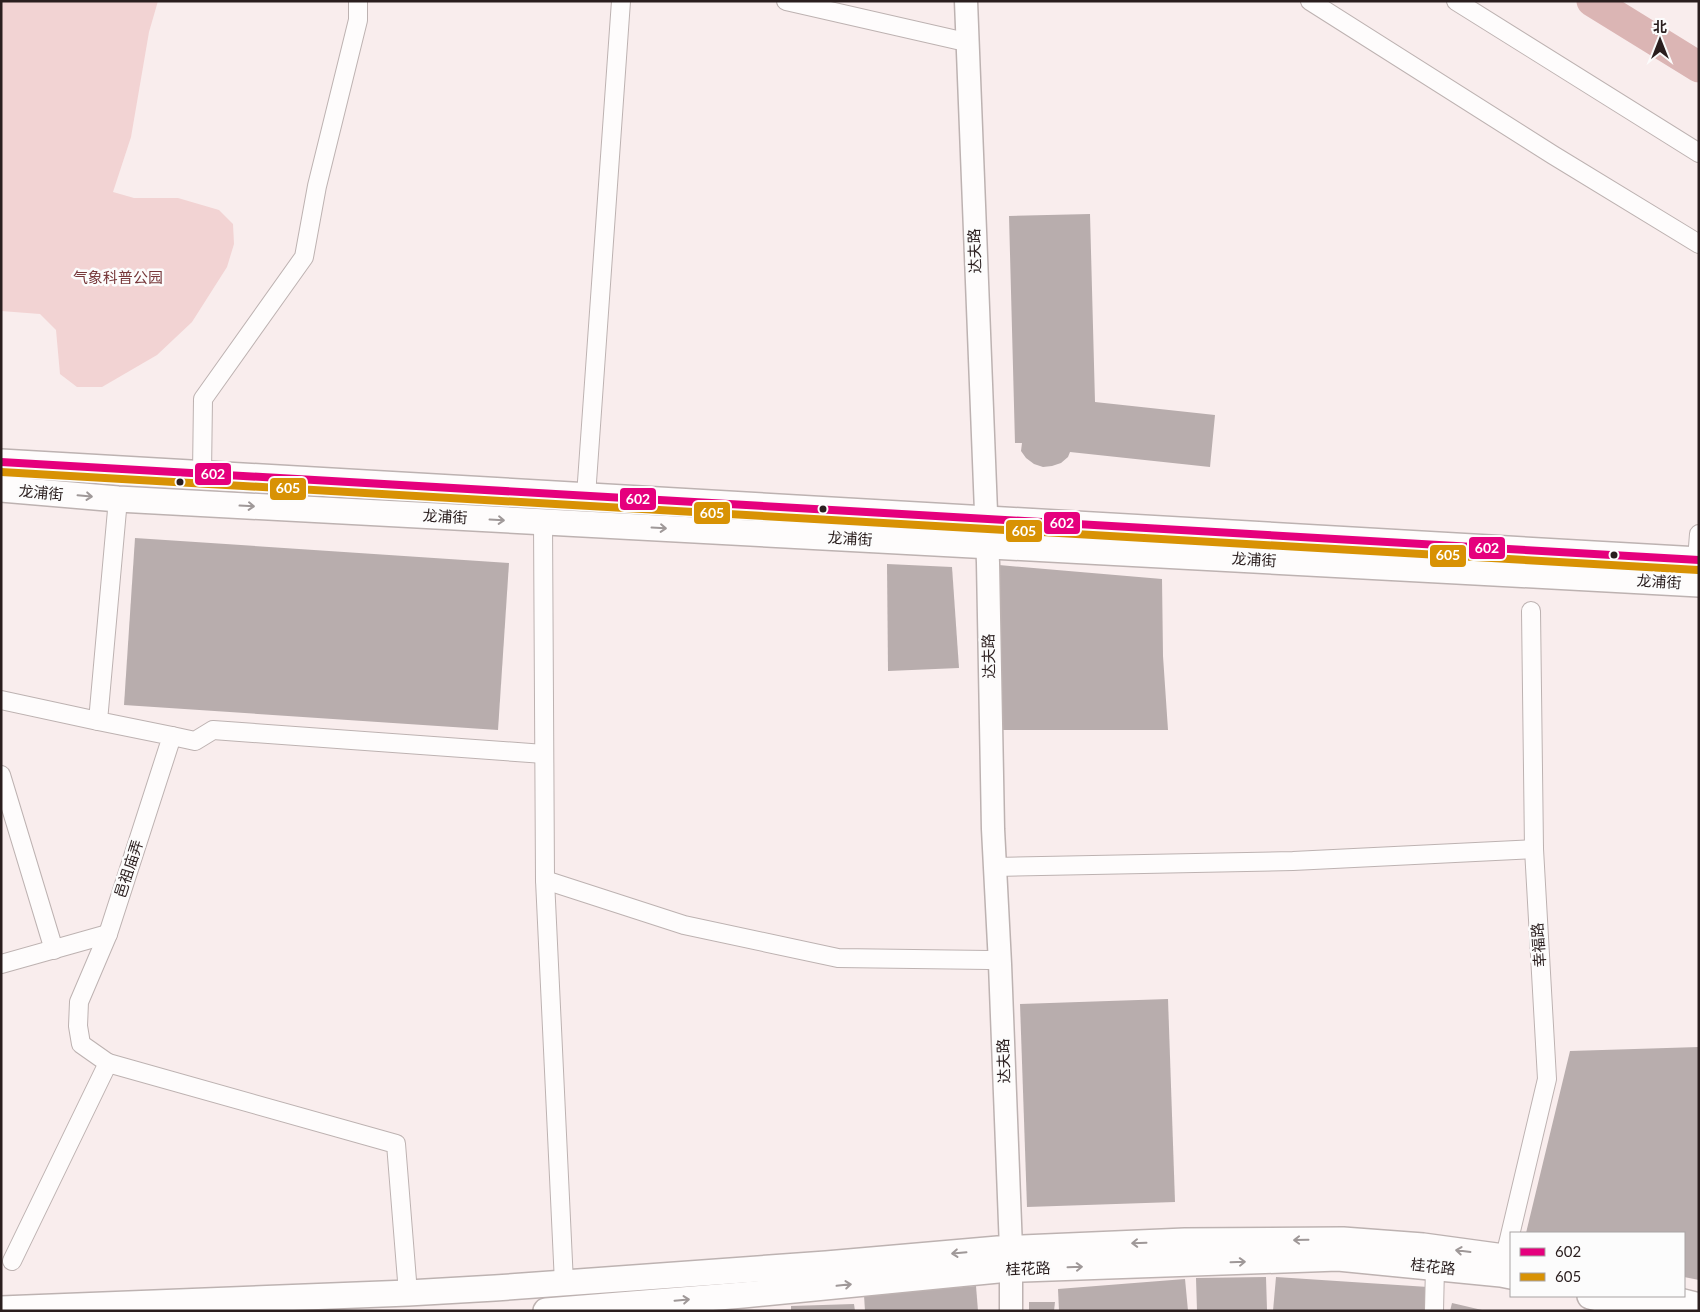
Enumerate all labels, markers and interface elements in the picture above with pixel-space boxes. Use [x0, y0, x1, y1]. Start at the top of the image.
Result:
north arrow [1635, 15, 1685, 65]
text: 北 [1653, 18, 1667, 35]
street label: 达夫路 [964, 228, 984, 274]
park label: 气象科普公园 [73, 268, 163, 286]
line badge: 602 [194, 462, 232, 486]
text: 602 [201, 465, 225, 482]
unlabelled marker [175, 477, 185, 487]
line badge: 605 [269, 477, 307, 501]
text: 605 [276, 479, 300, 496]
street label: 龙浦街 [18, 481, 64, 503]
line badge: 602 [619, 487, 657, 511]
text: 602 [626, 490, 650, 507]
one-way arrow [76, 492, 92, 501]
line badge: 605 [693, 501, 731, 525]
one-way arrow [239, 502, 255, 511]
text: 605 [700, 504, 724, 521]
unlabelled marker [818, 504, 828, 514]
street label: 龙浦街 [422, 506, 468, 526]
line badge: 602 [1043, 511, 1081, 535]
text: 602 [1050, 514, 1074, 531]
one-way arrow [488, 515, 504, 524]
line badge: 605 [1005, 519, 1043, 543]
text: 605 [1012, 522, 1036, 539]
one-way arrow [651, 524, 667, 533]
street label: 龙浦街 [827, 528, 873, 548]
line badge: 602 [1468, 536, 1506, 560]
text: 602 [1475, 539, 1499, 556]
line badge: 605 [1429, 544, 1467, 568]
text: 605 [1436, 546, 1460, 563]
street label: 龙浦街 [1231, 549, 1277, 569]
unlabelled marker [1609, 550, 1619, 560]
street label: 龙浦街 [1636, 571, 1682, 591]
street label: 达夫路 [979, 633, 997, 679]
street label: 邑祖庙弄 [110, 837, 146, 900]
street label: 幸福路 [1527, 922, 1549, 968]
street label: 达夫路 [993, 1038, 1013, 1084]
legend [1510, 1232, 1685, 1297]
one-way arrow [1293, 1235, 1310, 1245]
one-way arrow [1131, 1238, 1147, 1248]
text: 602 [1555, 1242, 1581, 1260]
one-way arrow [1455, 1246, 1471, 1256]
one-way arrow [951, 1248, 967, 1257]
street label: 桂花路 [1410, 1255, 1456, 1277]
one-way arrow [1229, 1257, 1245, 1266]
street label: 桂花路 [1005, 1258, 1051, 1278]
one-way arrow [1067, 1262, 1083, 1272]
text: 605 [1555, 1267, 1581, 1285]
one-way arrow [835, 1280, 851, 1290]
one-way arrow [674, 1295, 690, 1305]

